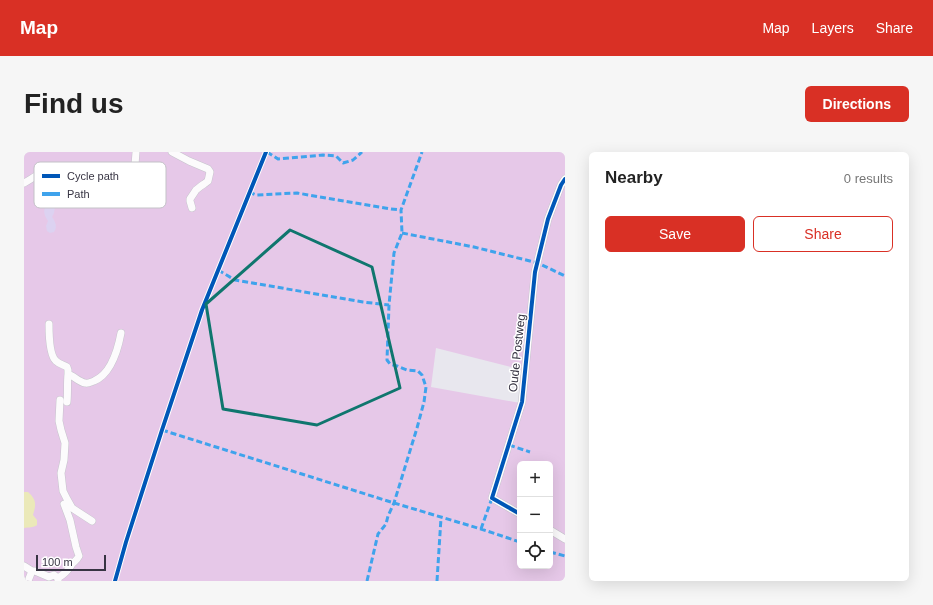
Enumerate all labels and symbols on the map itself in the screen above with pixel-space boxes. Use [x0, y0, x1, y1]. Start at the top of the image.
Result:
legend [34, 162, 166, 208]
text: Cycle path [67, 170, 119, 182]
text: Path [67, 188, 90, 200]
street label: Oude Postweg [506, 313, 528, 393]
scale bar [36, 553, 106, 572]

